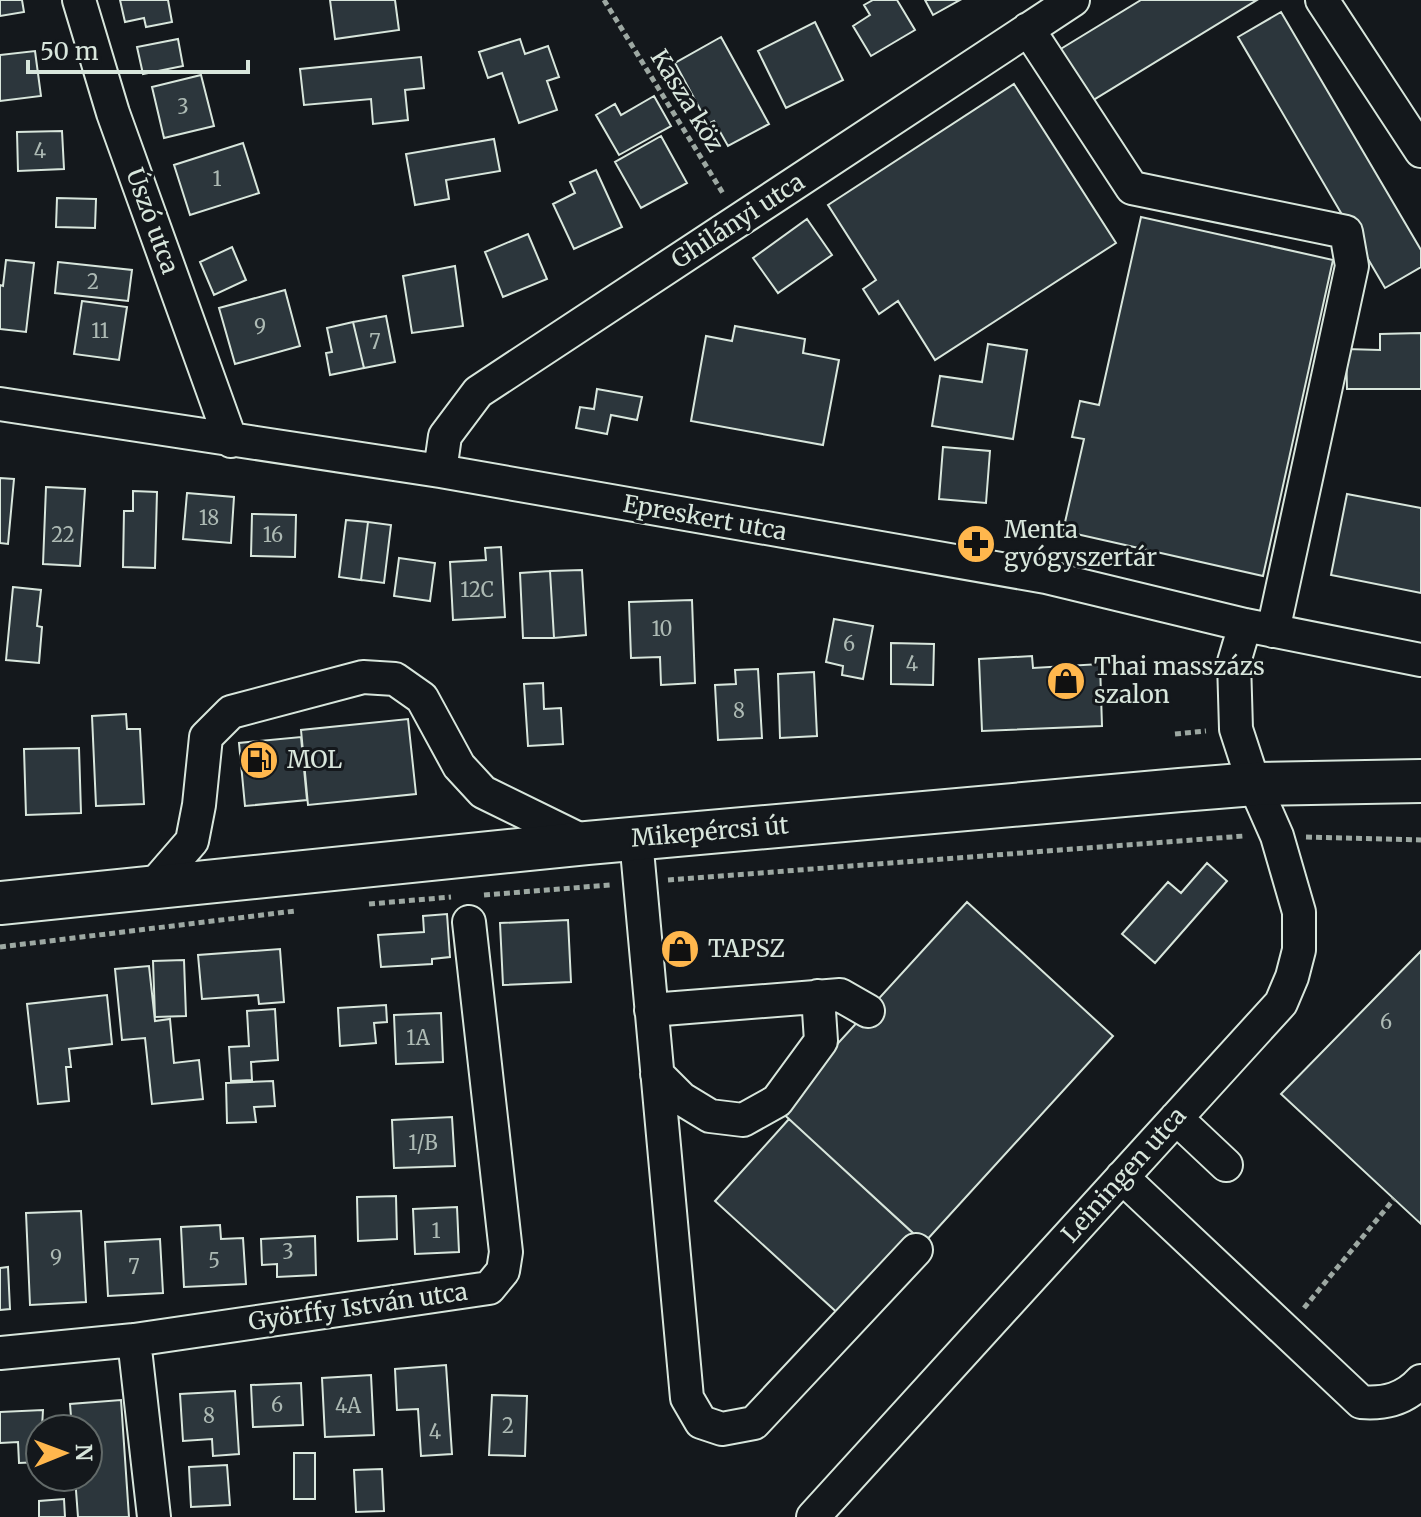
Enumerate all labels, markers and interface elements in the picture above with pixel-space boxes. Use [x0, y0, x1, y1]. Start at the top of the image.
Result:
scale bar [28, 24, 248, 74]
text: 50 m [40, 36, 99, 67]
street label: Kasza köz [644, 44, 731, 158]
house number: 3 [177, 94, 189, 119]
house number: 4 [34, 138, 46, 163]
street label: Úszó utca [119, 163, 187, 278]
house number: 1 [212, 166, 222, 191]
street label: Ghilányi utca [665, 166, 810, 275]
house number: 2 [87, 269, 99, 294]
house number: 9 [254, 314, 266, 339]
house number: 11 [91, 318, 109, 343]
house number: 7 [369, 329, 381, 354]
street label: Epreskert utca [621, 488, 790, 547]
house number: 18 [199, 505, 219, 530]
place label: Menta gyógyszertár [1004, 514, 1157, 573]
house number: 22 [51, 522, 75, 547]
house number: 16 [263, 522, 283, 547]
pharmacy icon: Menta gyógyszertár [955, 523, 997, 565]
house number: 12C [460, 577, 494, 602]
house number: 10 [651, 616, 673, 641]
house number: 6 [843, 631, 855, 656]
house number: 4 [906, 651, 918, 676]
place label: Thai masszázs szalon [1094, 651, 1265, 710]
shop icon: Thai masszázs szalon [1045, 660, 1087, 702]
house number: 8 [733, 698, 745, 723]
fuel station icon: MOL [238, 739, 280, 781]
place label: MOL [287, 744, 342, 775]
street label: Mikepércsi út [630, 809, 791, 854]
shop icon: TAPSZ [659, 928, 701, 970]
place label: TAPSZ [708, 933, 785, 964]
house number: 6 [1380, 1009, 1392, 1034]
house number: 1A [406, 1025, 431, 1050]
street label: Leiningen utca [1055, 1100, 1193, 1249]
house number: 1/B [408, 1130, 438, 1155]
house number: 1 [431, 1218, 441, 1243]
house number: 3 [282, 1239, 294, 1264]
house number: 9 [50, 1245, 62, 1270]
house number: 5 [208, 1248, 220, 1273]
house number: 7 [128, 1254, 140, 1279]
street label: Györffy István utca [247, 1276, 469, 1337]
house number: 6 [271, 1392, 283, 1417]
house number: 4A [335, 1393, 362, 1418]
house number: 8 [203, 1403, 215, 1428]
north arrow [24, 1413, 104, 1493]
house number: 2 [502, 1413, 514, 1438]
house number: 4 [429, 1419, 441, 1444]
text: N [70, 1444, 98, 1462]

